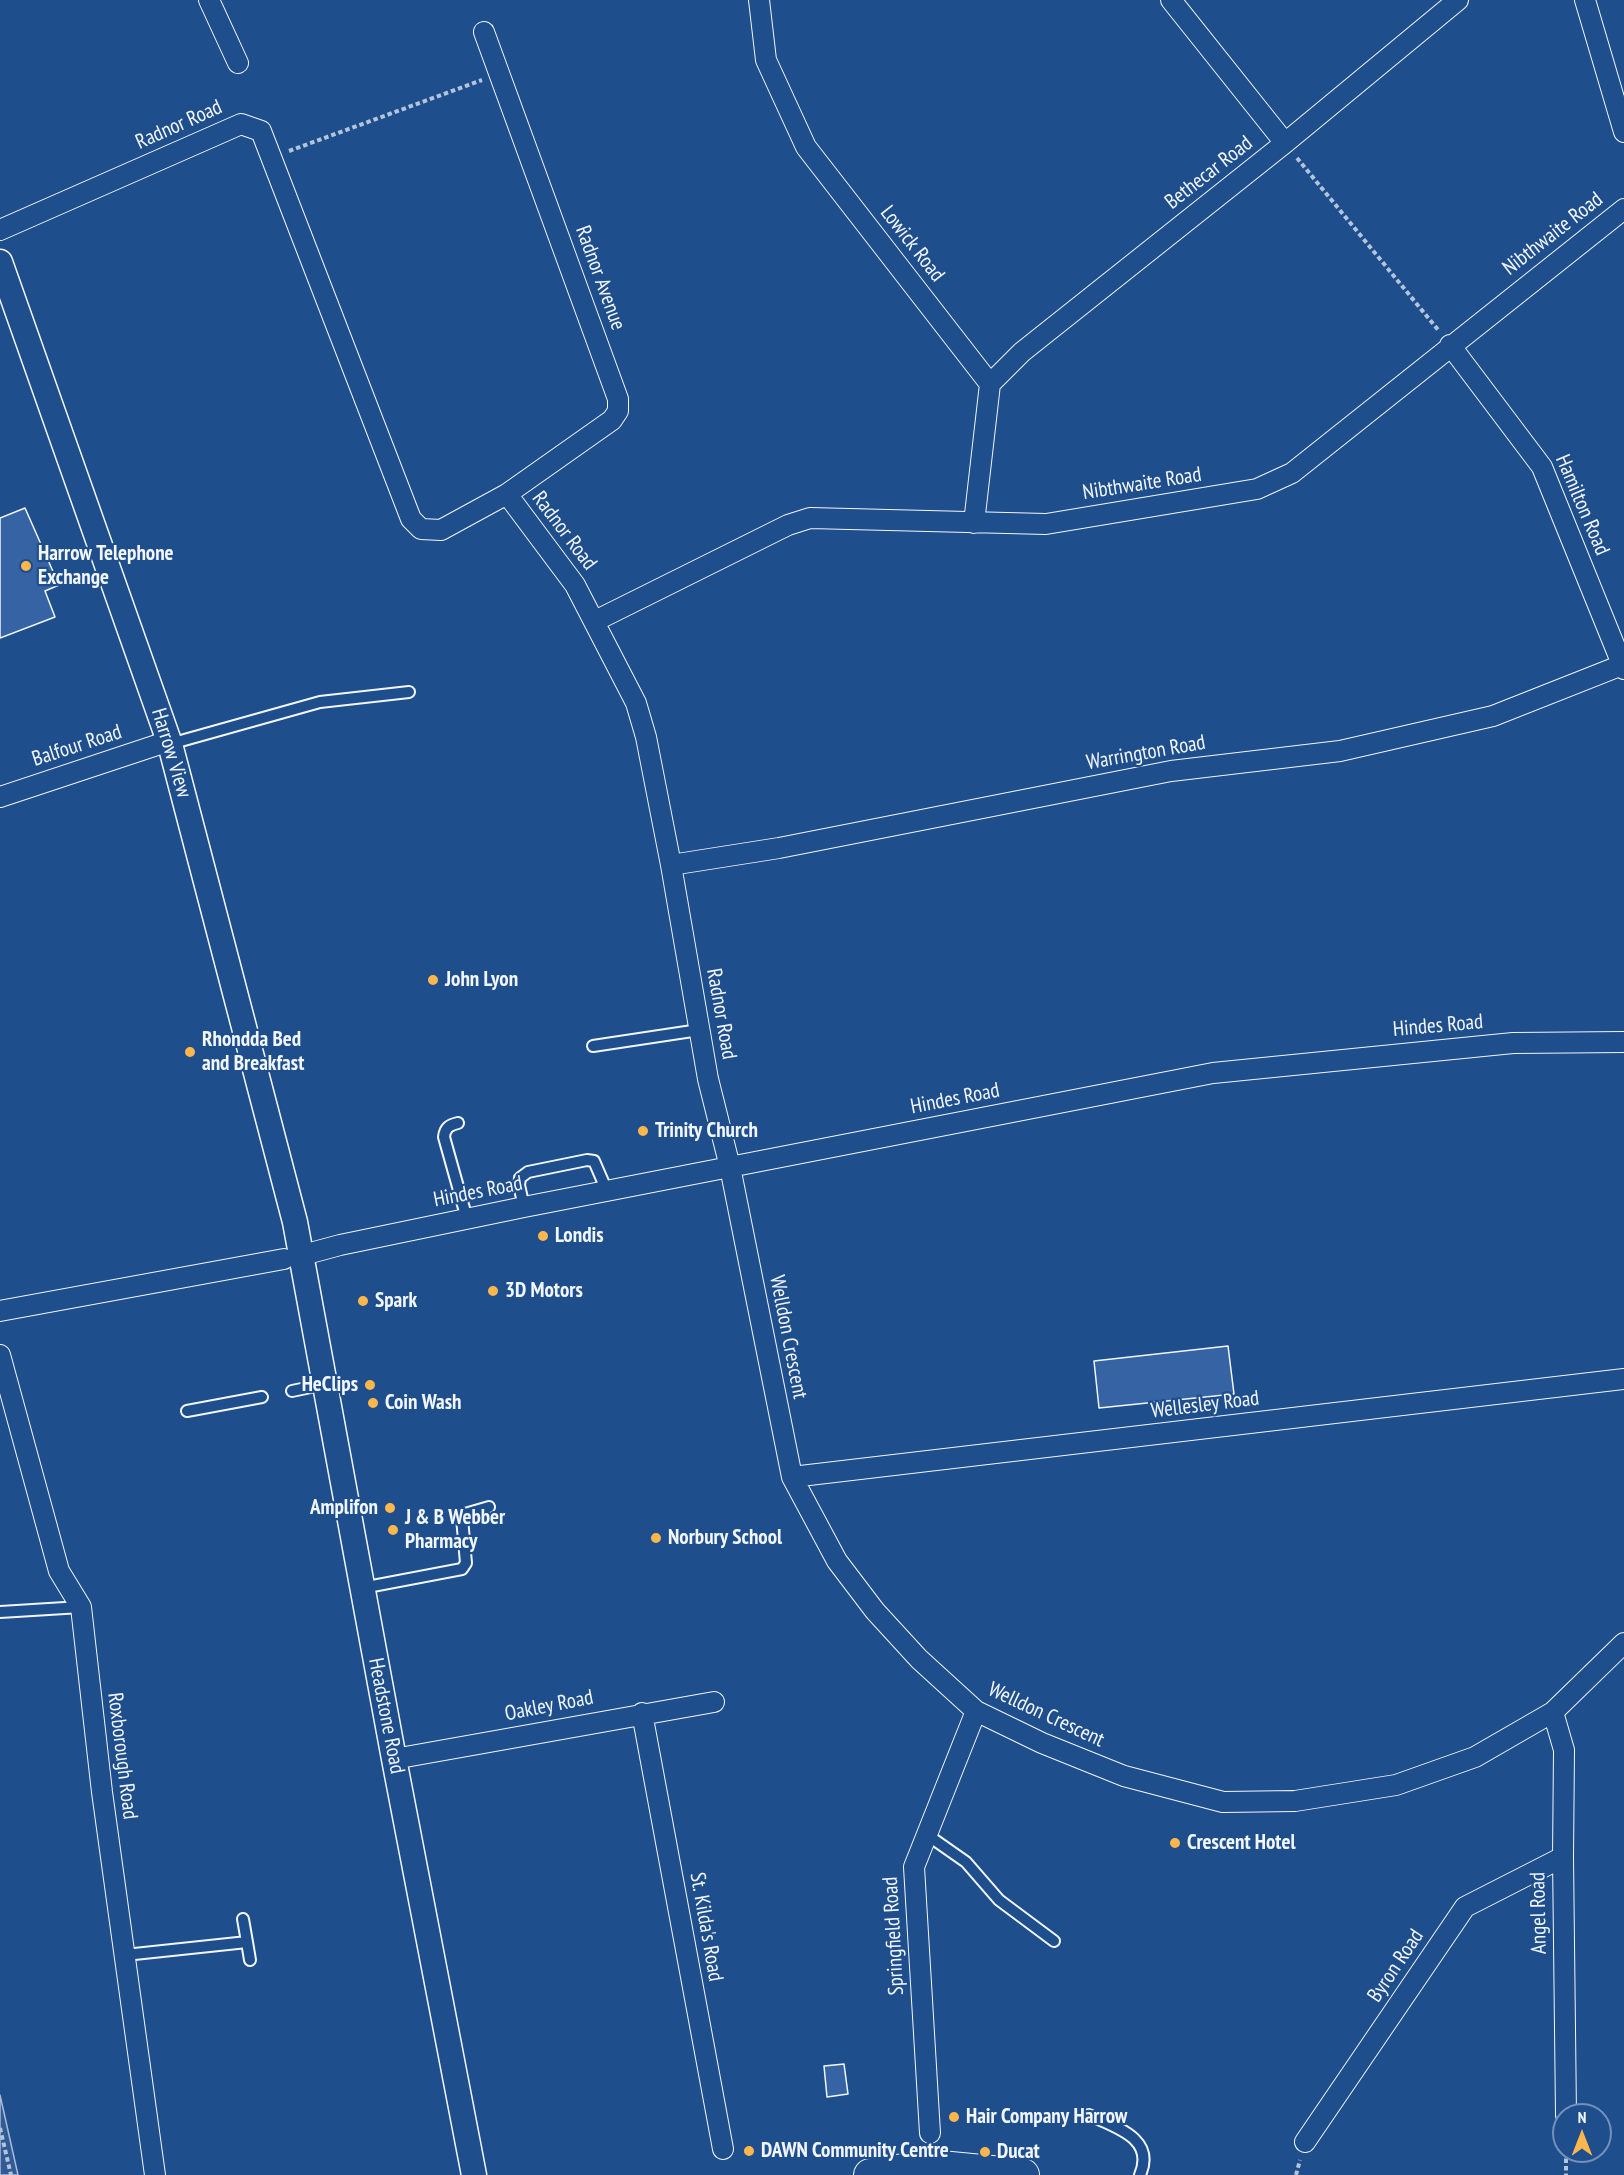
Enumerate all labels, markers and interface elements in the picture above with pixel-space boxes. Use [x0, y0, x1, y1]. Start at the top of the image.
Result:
street label: Radnor Road [132, 95, 226, 155]
street label: Bethecar Road [1160, 131, 1258, 215]
street label: Nibthwaite Road [1498, 187, 1608, 281]
street label: Lowick Road [875, 201, 949, 287]
street label: Radnor Avenue [569, 222, 631, 334]
street label: Hamilton Road [1550, 451, 1614, 559]
street label: Nibthwaite Road [1081, 462, 1203, 506]
street label: Radnor Road [526, 487, 602, 575]
place label: Harrow Telephone Exchange [38, 541, 174, 591]
marker: Harrow Telephone Exchange [19, 559, 33, 573]
street label: Harrow View [145, 705, 197, 801]
street label: Balfour Road [29, 720, 125, 772]
street label: Warrington Road [1085, 730, 1207, 776]
place label: John Lyon [445, 967, 518, 993]
street label: Radnor Road [701, 967, 741, 1061]
marker: John Lyon [426, 973, 440, 987]
street label: Hindes Road [1392, 1010, 1484, 1042]
place label: Rhondda Bed and Breakfast [202, 1027, 304, 1077]
marker: Rhondda Bed and Breakfast [183, 1045, 197, 1059]
street label: Hindes Road [908, 1078, 1002, 1120]
place label: Trinity Church [655, 1118, 758, 1144]
marker: Trinity Church [636, 1124, 650, 1138]
street label: Hindes Road [431, 1171, 525, 1213]
place label: Londis [555, 1223, 604, 1249]
marker: Londis [536, 1229, 550, 1243]
street label: Welldon Crescent [764, 1273, 812, 1401]
place label: 3D Motors [505, 1278, 583, 1304]
marker: 3D Motors [486, 1284, 500, 1298]
place label: Spark [375, 1288, 417, 1314]
marker: Spark [356, 1294, 370, 1308]
place label: HeClips [302, 1372, 358, 1398]
marker: HeClips [363, 1378, 377, 1392]
street label: Wellesley Road [1149, 1386, 1261, 1424]
place label: Coin Wash [385, 1390, 461, 1416]
marker: Coin Wash [366, 1396, 380, 1410]
place label: Amplifon [310, 1495, 378, 1521]
marker: Amplifon [383, 1501, 397, 1515]
place label: J & B Webber Pharmacy [405, 1505, 505, 1555]
marker: J & B Webber Pharmacy [386, 1523, 400, 1537]
place label: Norbury School [668, 1525, 782, 1551]
marker: Norbury School [649, 1531, 663, 1545]
street label: Headstone Road [362, 1656, 410, 1776]
street label: Welldon Crescent [984, 1677, 1108, 1753]
street label: Oakley Road [503, 1685, 595, 1727]
street label: Roxborough Road [102, 1691, 142, 1821]
place label: Crescent Hotel [1187, 1830, 1296, 1856]
marker: Crescent Hotel [1168, 1836, 1182, 1850]
street label: St. Kilda's Road [684, 1871, 728, 1983]
street label: Angel Road [1526, 1872, 1552, 1954]
street label: Springfield Road [878, 1876, 910, 1996]
street label: Byron Road [1363, 1925, 1429, 2007]
north arrow [1552, 2103, 1612, 2163]
place label: Hair Company Harrow [966, 2104, 1127, 2130]
text: N [1578, 2107, 1586, 2127]
marker: Hair Company Harrow [947, 2110, 961, 2124]
place label: DAWN Community Centre [761, 2138, 949, 2164]
place label: Ducat [997, 2139, 1040, 2165]
marker: DAWN Community Centre [742, 2144, 756, 2158]
marker: Ducat [978, 2145, 992, 2159]

